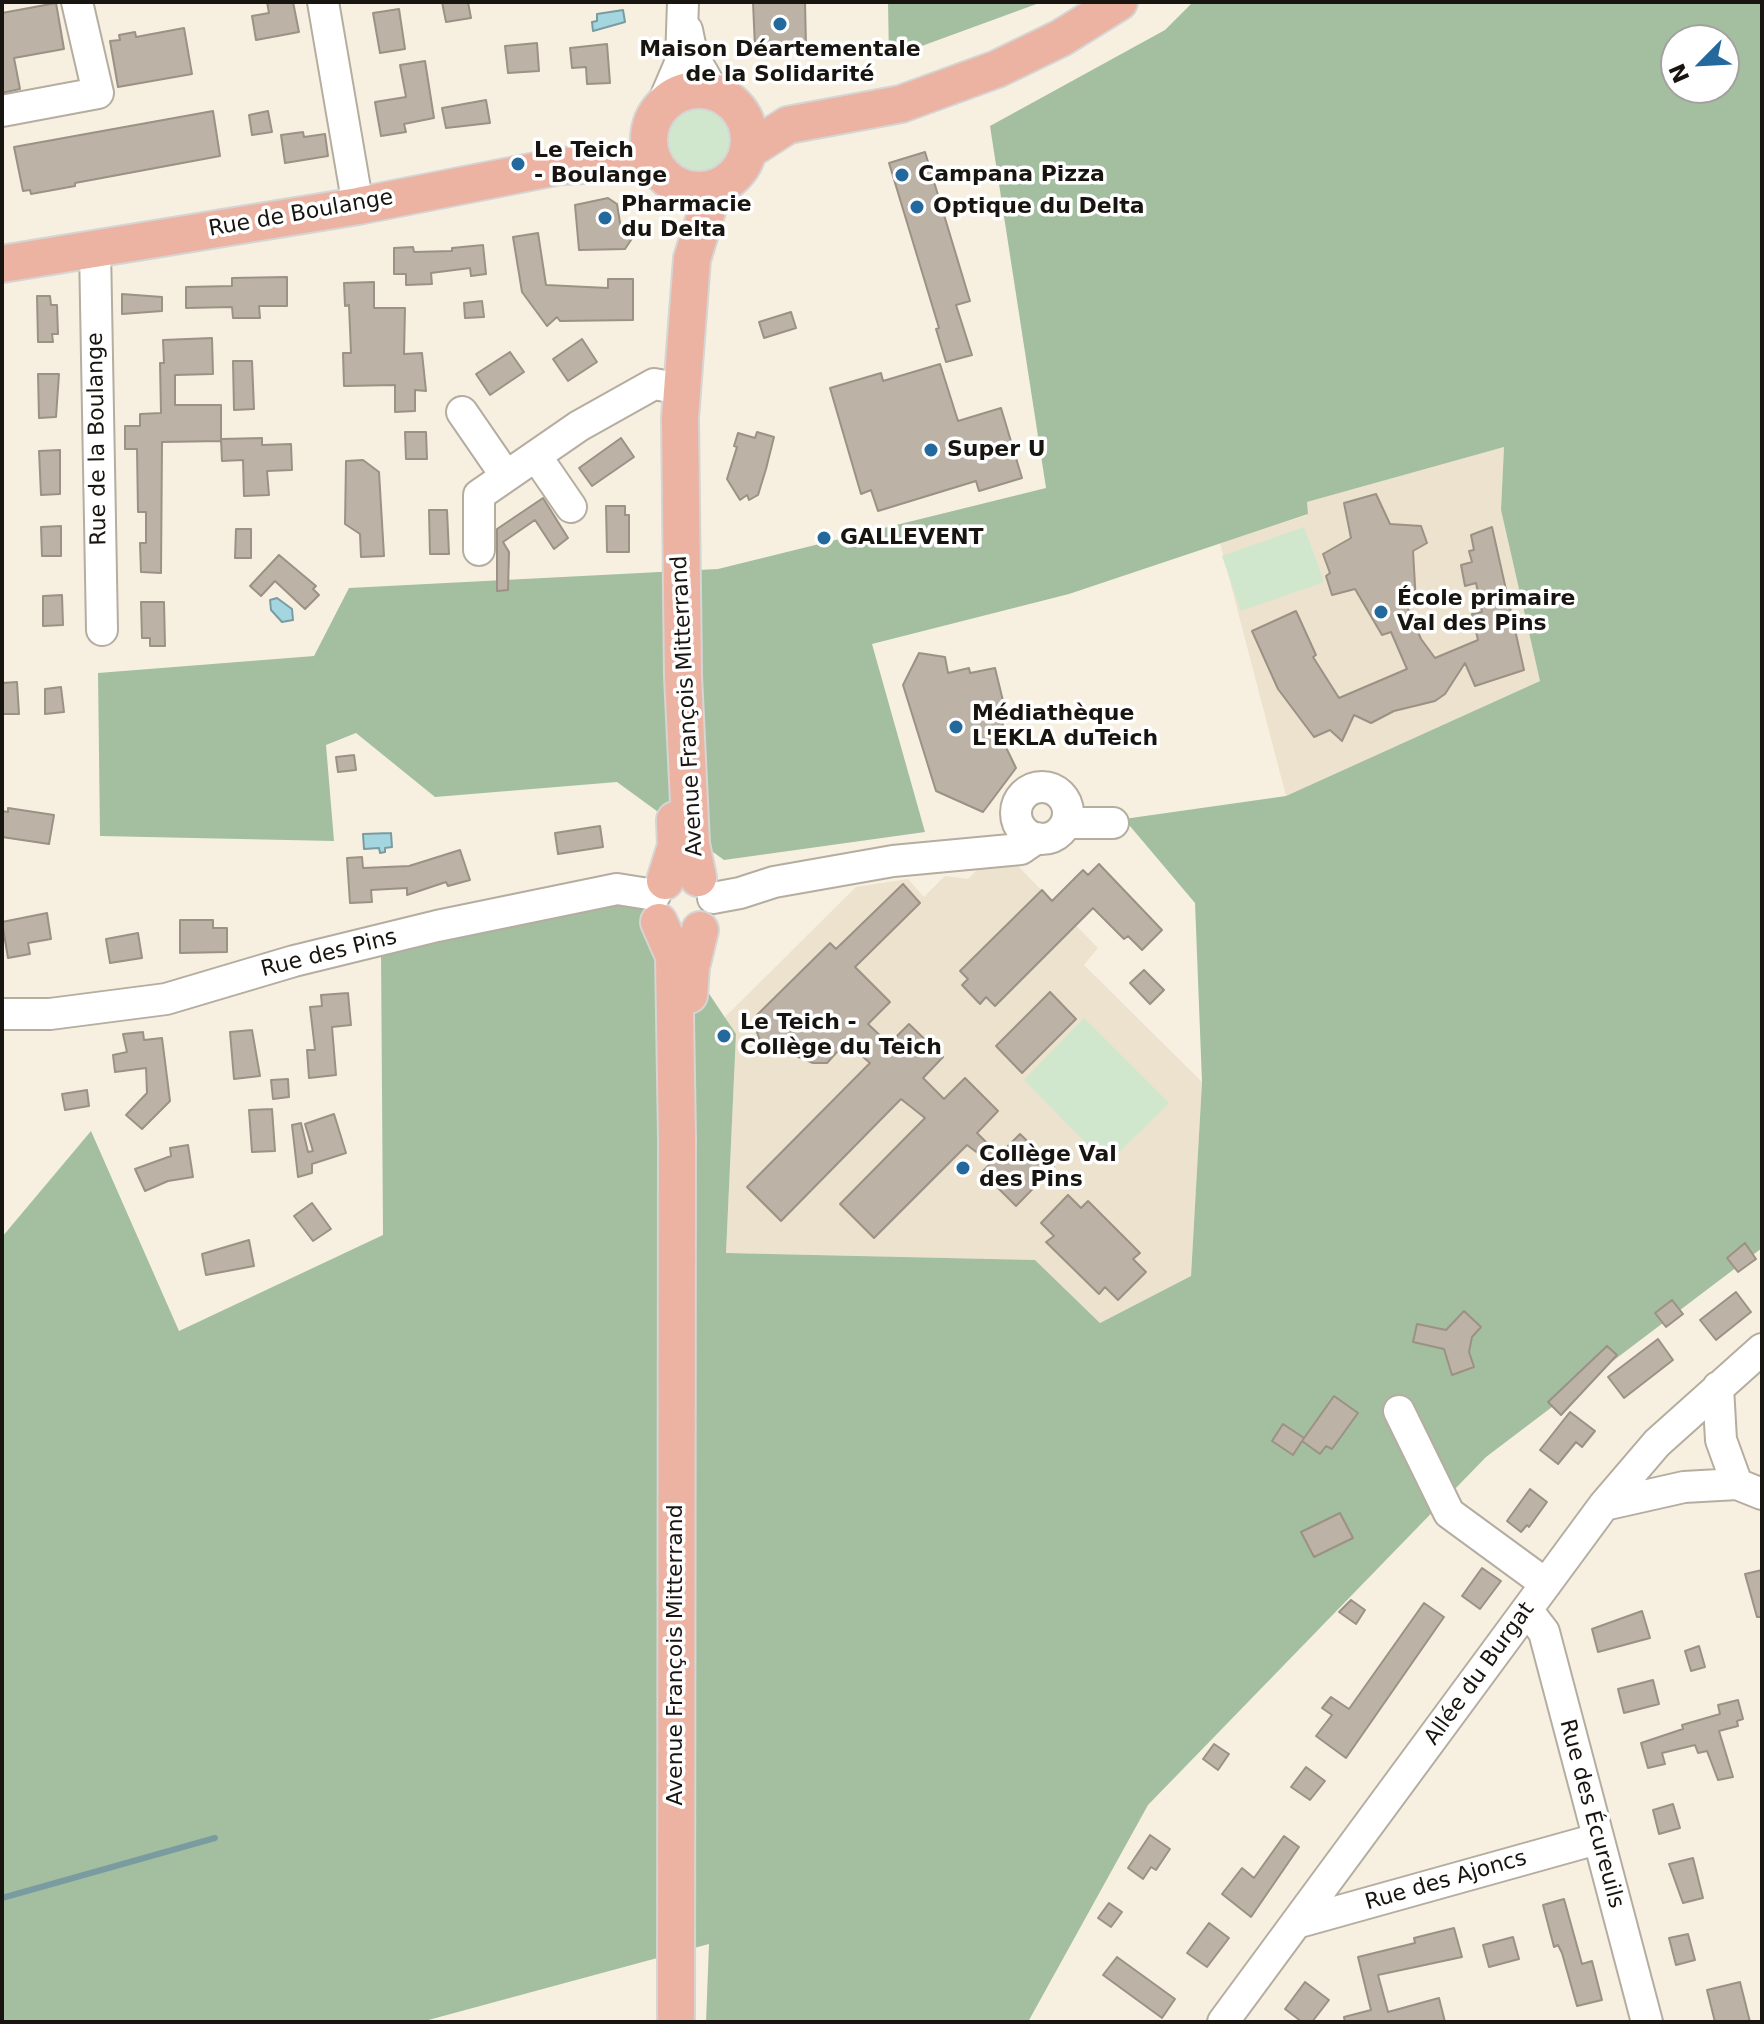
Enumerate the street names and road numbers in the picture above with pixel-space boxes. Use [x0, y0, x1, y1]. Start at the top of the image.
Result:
street label: Rue de Boulange [207, 185, 395, 243]
street label: Rue de la Boulange [83, 332, 113, 546]
street label: Avenue François Mitterrand [667, 555, 709, 857]
street label: Rue des Pins [258, 924, 400, 984]
street label: Avenue François Mitterrand [663, 1504, 689, 1806]
street label: Allée du Burgat [1419, 1597, 1541, 1751]
street label: Rue des Écureuils [1553, 1717, 1629, 1911]
street label: Rue des Ajoncs [1362, 1845, 1530, 1917]

